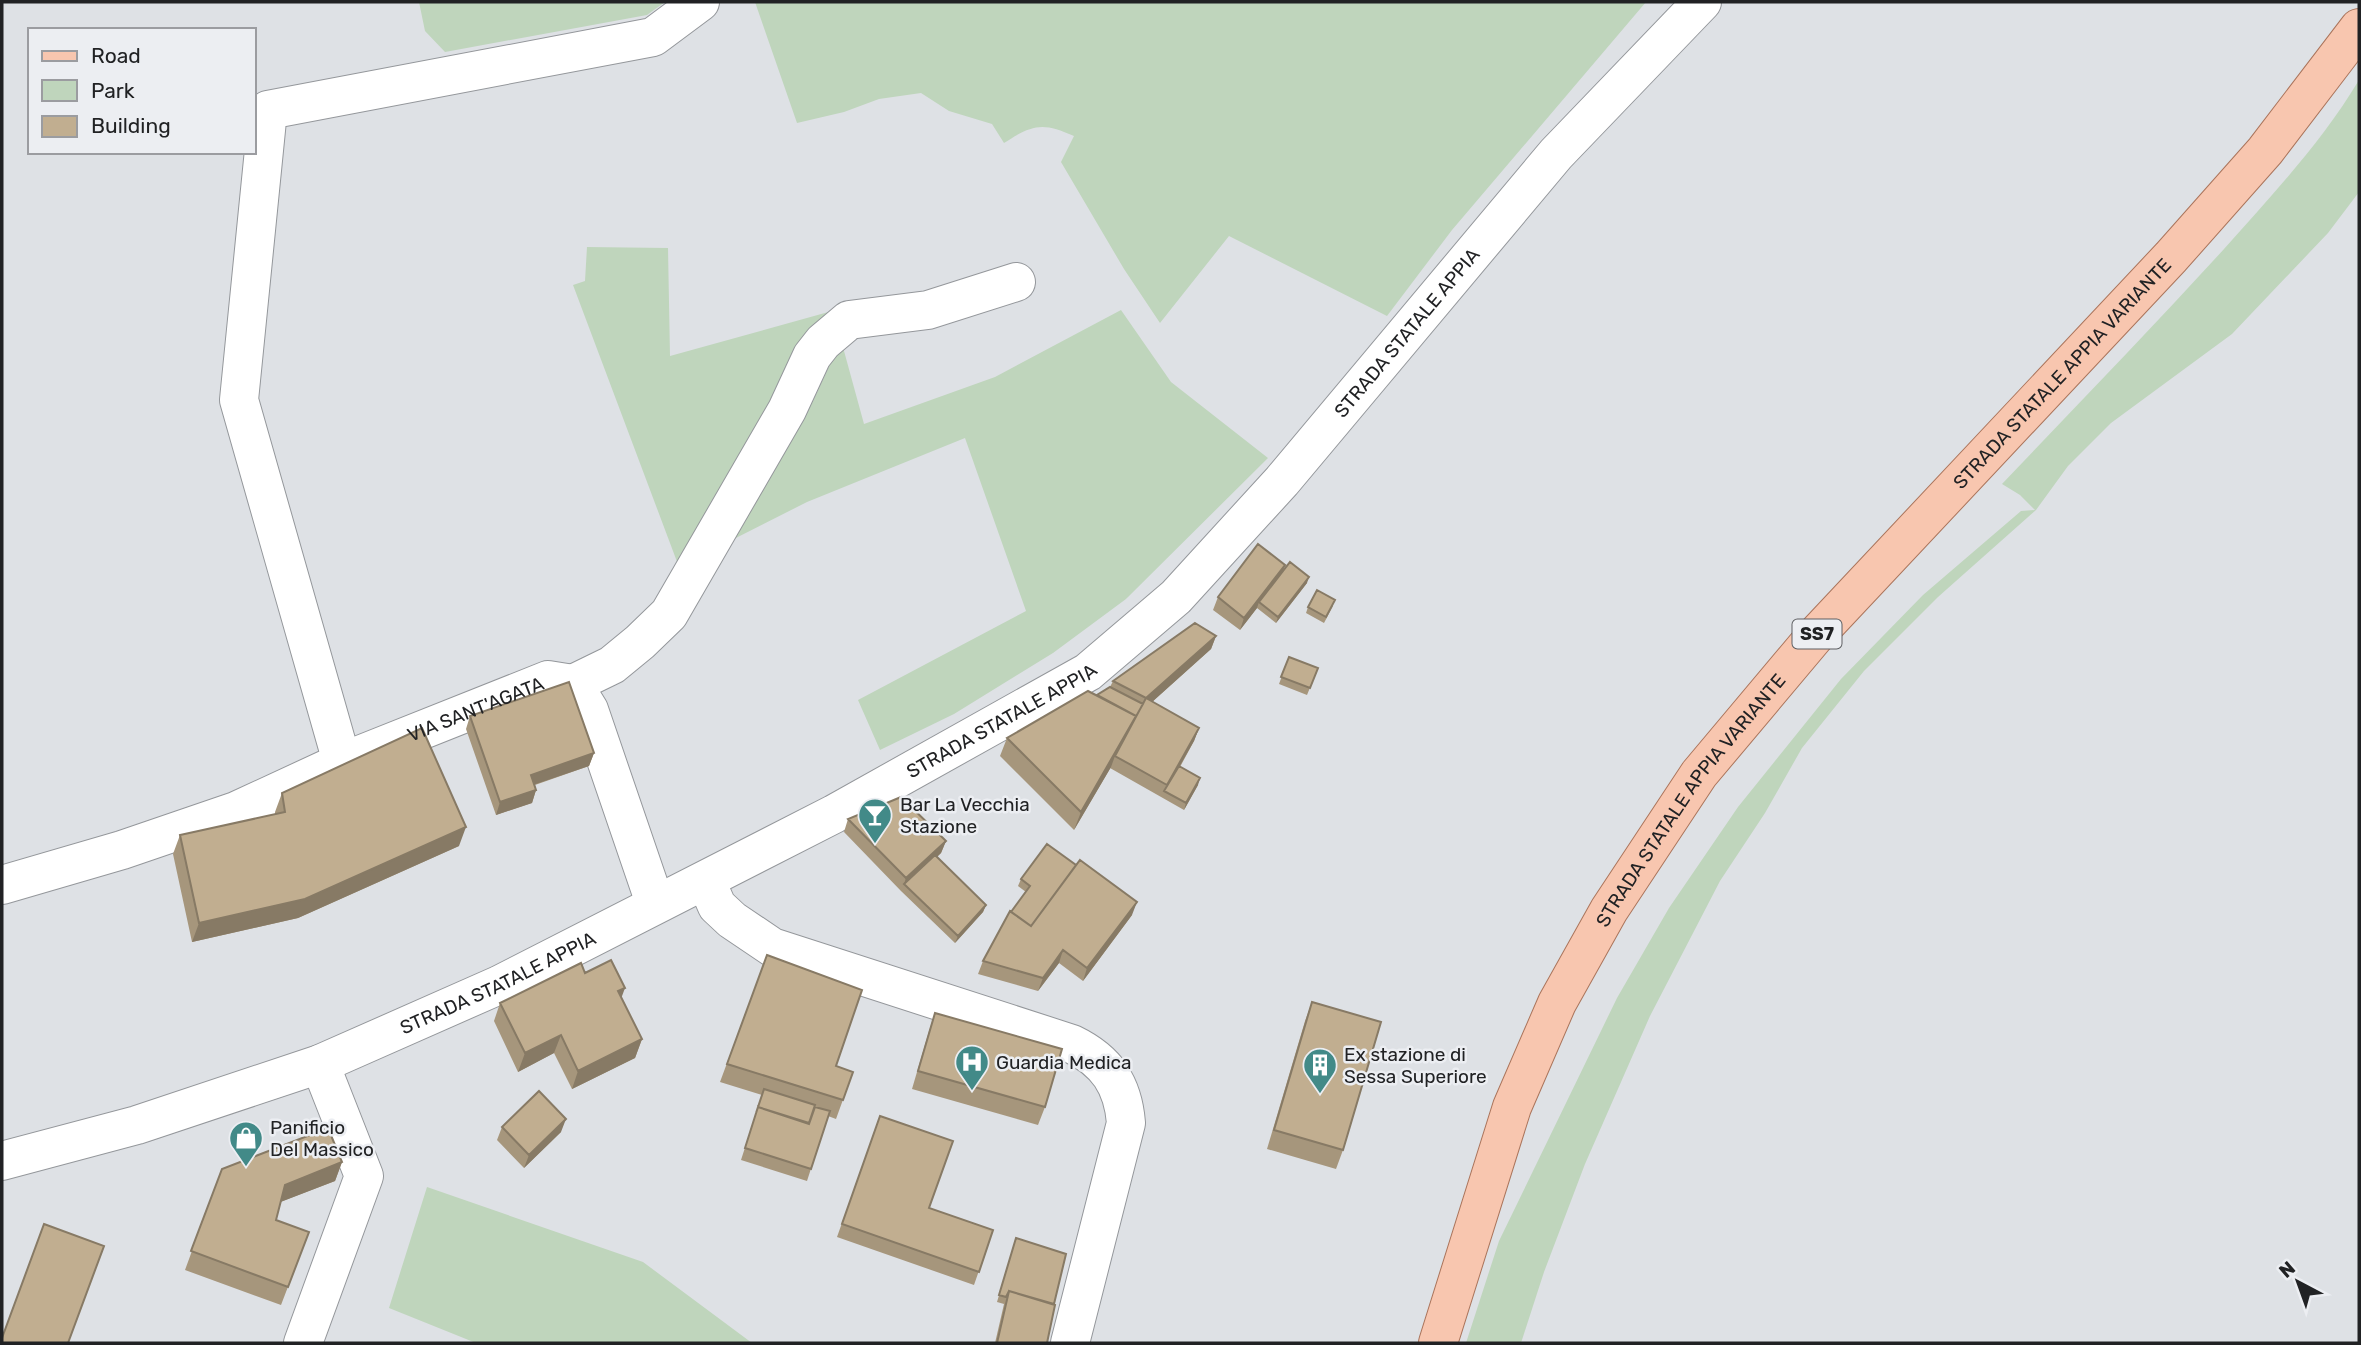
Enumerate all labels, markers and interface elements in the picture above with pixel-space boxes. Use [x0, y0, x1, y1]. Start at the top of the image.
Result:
legend [28, 28, 256, 154]
text: Road [91, 43, 141, 68]
text: Park [91, 78, 135, 103]
text: Building [91, 113, 171, 138]
street label: STRADA STATALE APPIA [1329, 243, 1484, 422]
street label: STRADA STATALE APPIA VARIANTE [1948, 253, 2176, 493]
road number: SS7 [1792, 620, 1842, 648]
street label: STRADA STATALE APPIA [902, 658, 1101, 783]
street label: STRADA STATALE APPIA VARIANTE [1591, 669, 1790, 931]
street label: VIA SANT'AGATA [404, 671, 547, 746]
place label: Bar La Vecchia Stazione [900, 793, 1030, 838]
bar icon: Bar La Vecchia Stazione [856, 796, 894, 845]
street label: STRADA STATALE APPIA [396, 926, 600, 1039]
hospital icon: Guardia Medica [953, 1043, 991, 1092]
place label: Ex stazione di Sessa Superiore [1344, 1043, 1487, 1088]
building icon: Ex stazione di Sessa Superiore [1301, 1046, 1339, 1095]
place label: Guardia Medica [996, 1051, 1132, 1074]
place label: Panificio Del Massico [270, 1116, 374, 1161]
shop icon: Panificio Del Massico [227, 1119, 265, 1168]
north arrow [2263, 1247, 2333, 1317]
text: N [2274, 1256, 2300, 1283]

